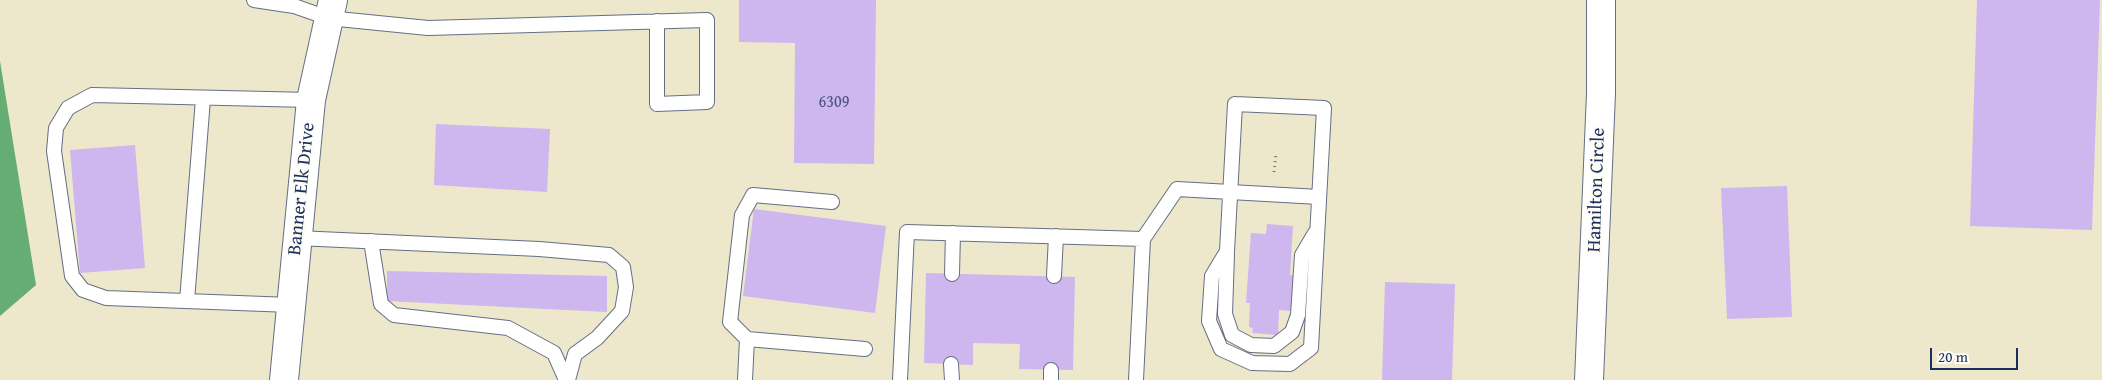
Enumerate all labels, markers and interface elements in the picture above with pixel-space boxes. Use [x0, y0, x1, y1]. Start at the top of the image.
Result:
house number: 6309 [819, 93, 849, 113]
street label: Banner Elk Drive [284, 121, 320, 257]
street label: Hamilton Circle [1583, 127, 1611, 253]
scale bar [1932, 338, 2020, 370]
text: 20 m [1938, 346, 1968, 367]

